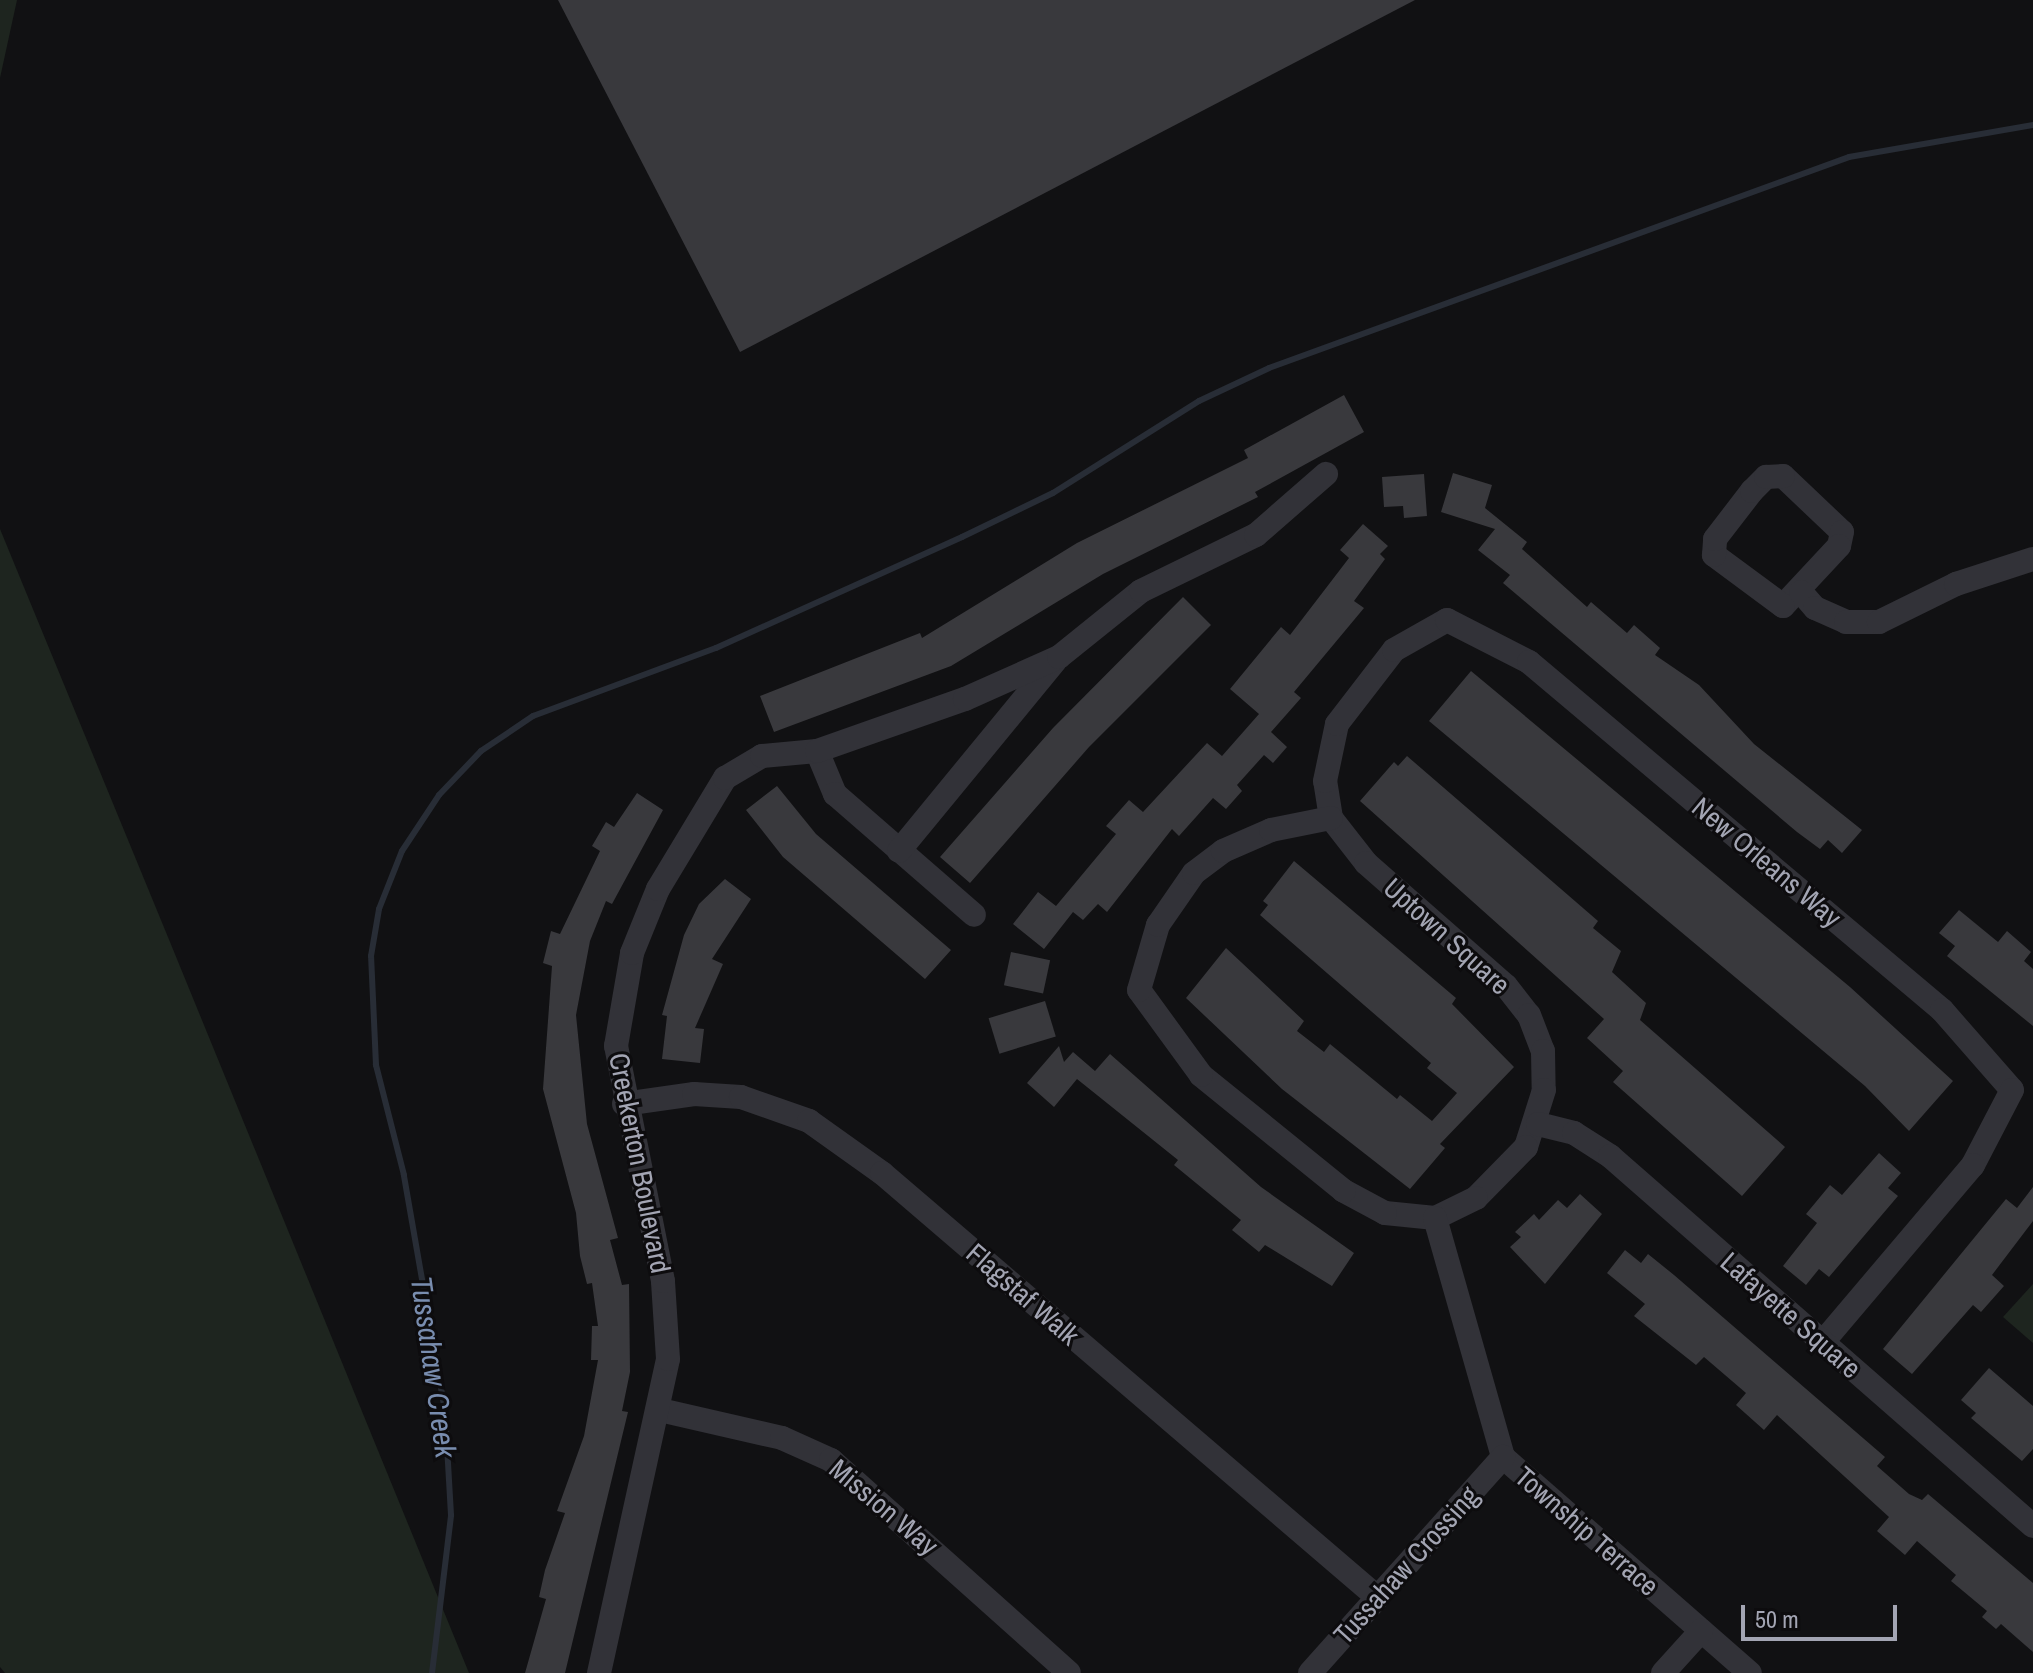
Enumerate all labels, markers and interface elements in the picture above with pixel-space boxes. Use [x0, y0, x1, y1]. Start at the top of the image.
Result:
street label: New Orleans Way [1686, 790, 1848, 934]
street label: Uptown Square [1377, 871, 1517, 1001]
street label: Creekerton Boulevard [602, 1050, 678, 1276]
street label: Flagstaf Walk [960, 1236, 1086, 1352]
street label: Lafayette Square [1714, 1245, 1868, 1385]
water label: Tussahaw Creek [403, 1274, 465, 1460]
street label: Mission Way [823, 1452, 945, 1562]
street label: Township Terrace [1508, 1459, 1666, 1603]
street label: Tussahaw Crossing [1326, 1479, 1486, 1651]
scale bar [1745, 1589, 1901, 1639]
text: 50 m [1755, 1603, 1799, 1635]

